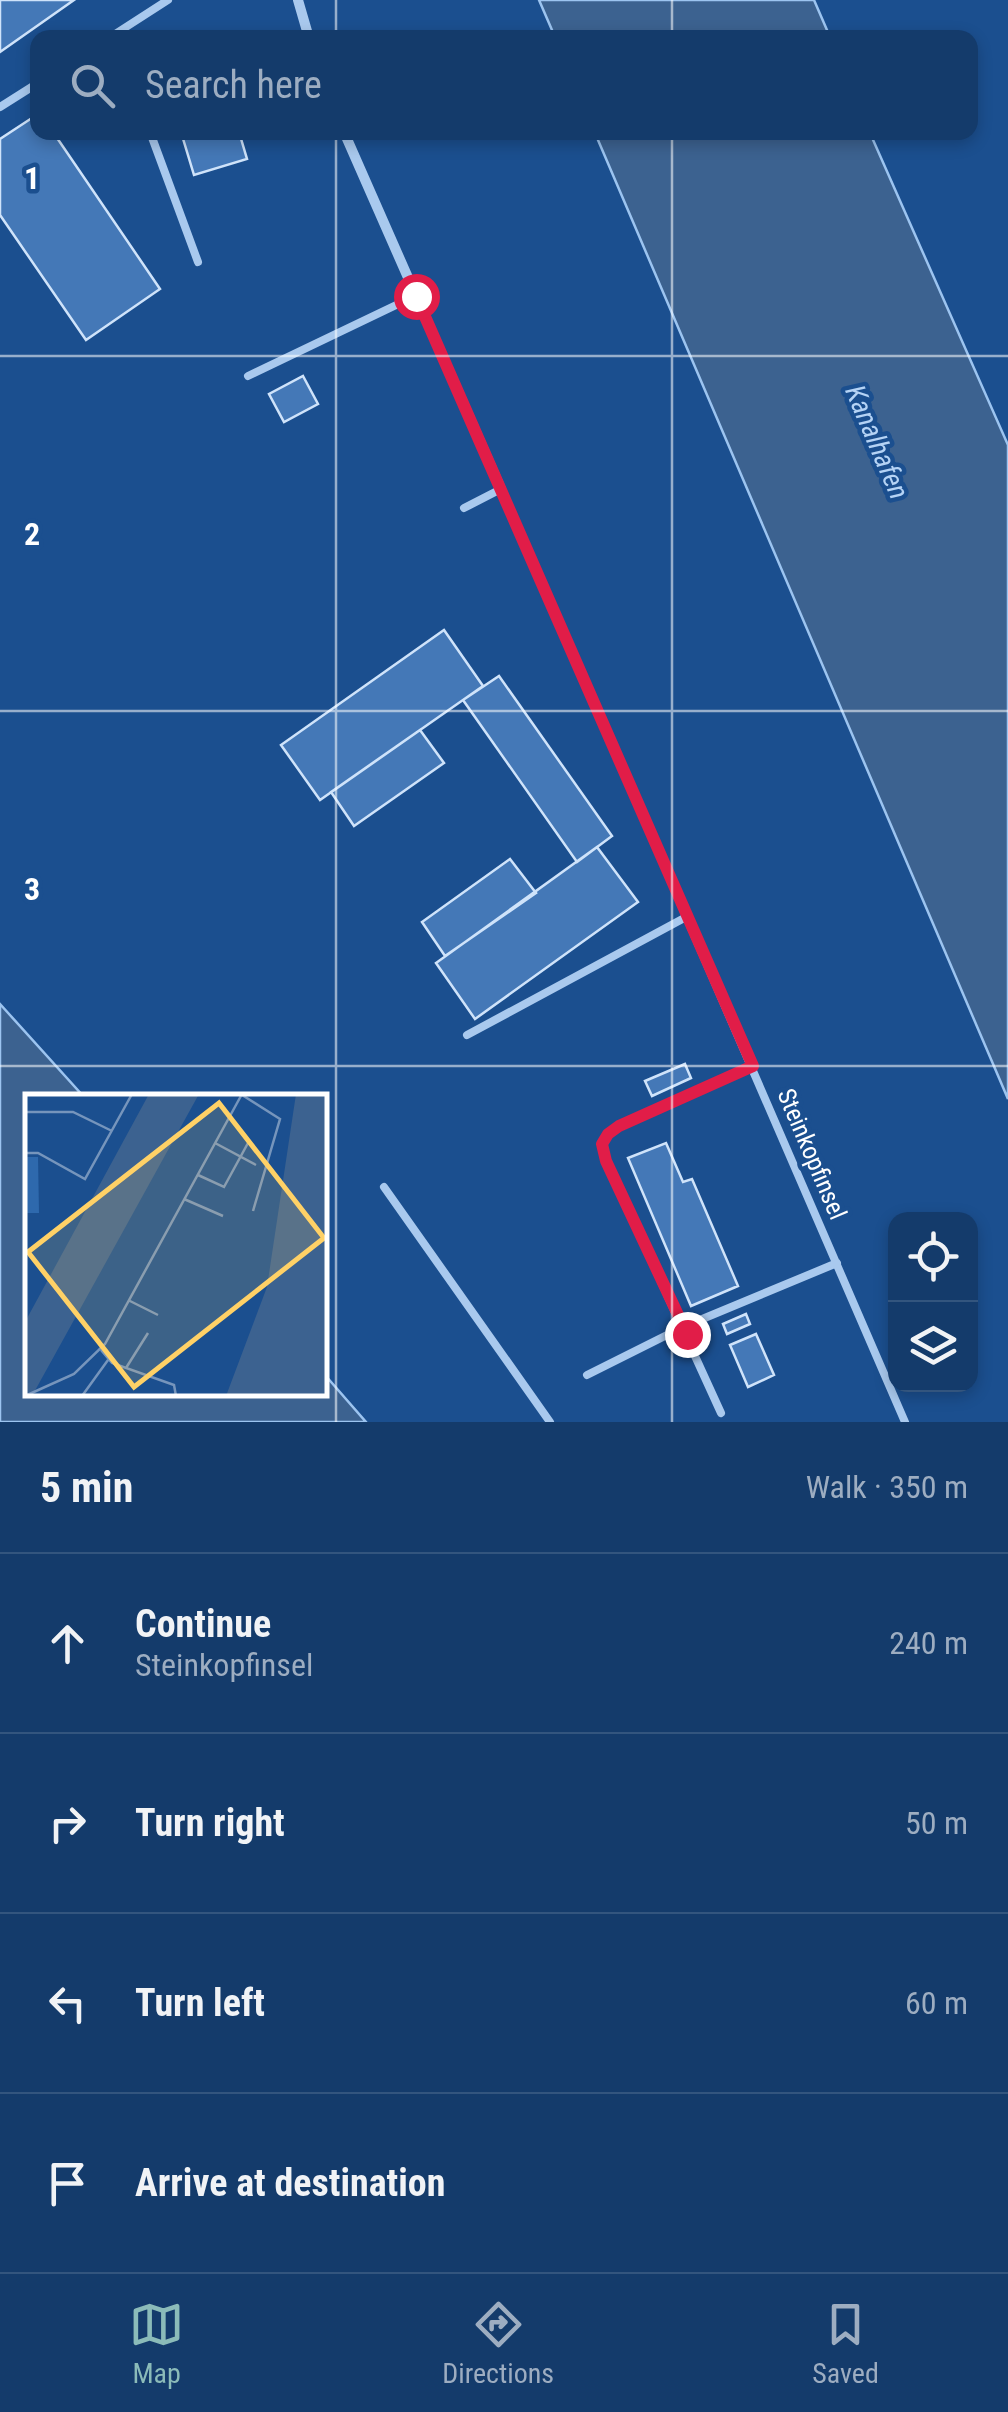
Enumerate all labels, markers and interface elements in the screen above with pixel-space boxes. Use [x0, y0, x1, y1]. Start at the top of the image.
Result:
search box [30, 30, 978, 140]
icon: search [65, 58, 120, 113]
text: Search here [145, 63, 322, 107]
text: 1 [24, 159, 40, 197]
route start [394, 274, 440, 320]
water label: Kanalhafen [838, 380, 916, 504]
text: 2 [24, 515, 40, 553]
text: 3 [24, 870, 40, 908]
street label: Steinkopfinsel [771, 1084, 853, 1224]
inset map [25, 1094, 328, 1397]
map controls [888, 1212, 978, 1392]
button: locate [888, 1212, 978, 1302]
button: layers [888, 1302, 978, 1392]
route end [665, 1312, 711, 1358]
text: 5 min [40, 1463, 133, 1512]
text: Walk · 350 m [806, 1468, 968, 1506]
text: Continue [135, 1602, 271, 1646]
icon: ahead [40, 1616, 95, 1671]
text: 240 m [889, 1624, 968, 1662]
text: Steinkopfinsel [135, 1646, 313, 1684]
icon: right [40, 1796, 95, 1851]
text: Turn right [135, 1801, 285, 1845]
text: 50 m [905, 1804, 968, 1842]
icon: left [40, 1976, 95, 2031]
text: Turn left [135, 1981, 265, 2025]
text: 60 m [905, 1984, 968, 2022]
icon: arrive [40, 2156, 95, 2211]
text: Arrive at destination [135, 2161, 445, 2205]
tab: Map [129, 2297, 184, 2390]
tab: Directions [442, 2297, 554, 2390]
tab: Saved [812, 2297, 879, 2390]

